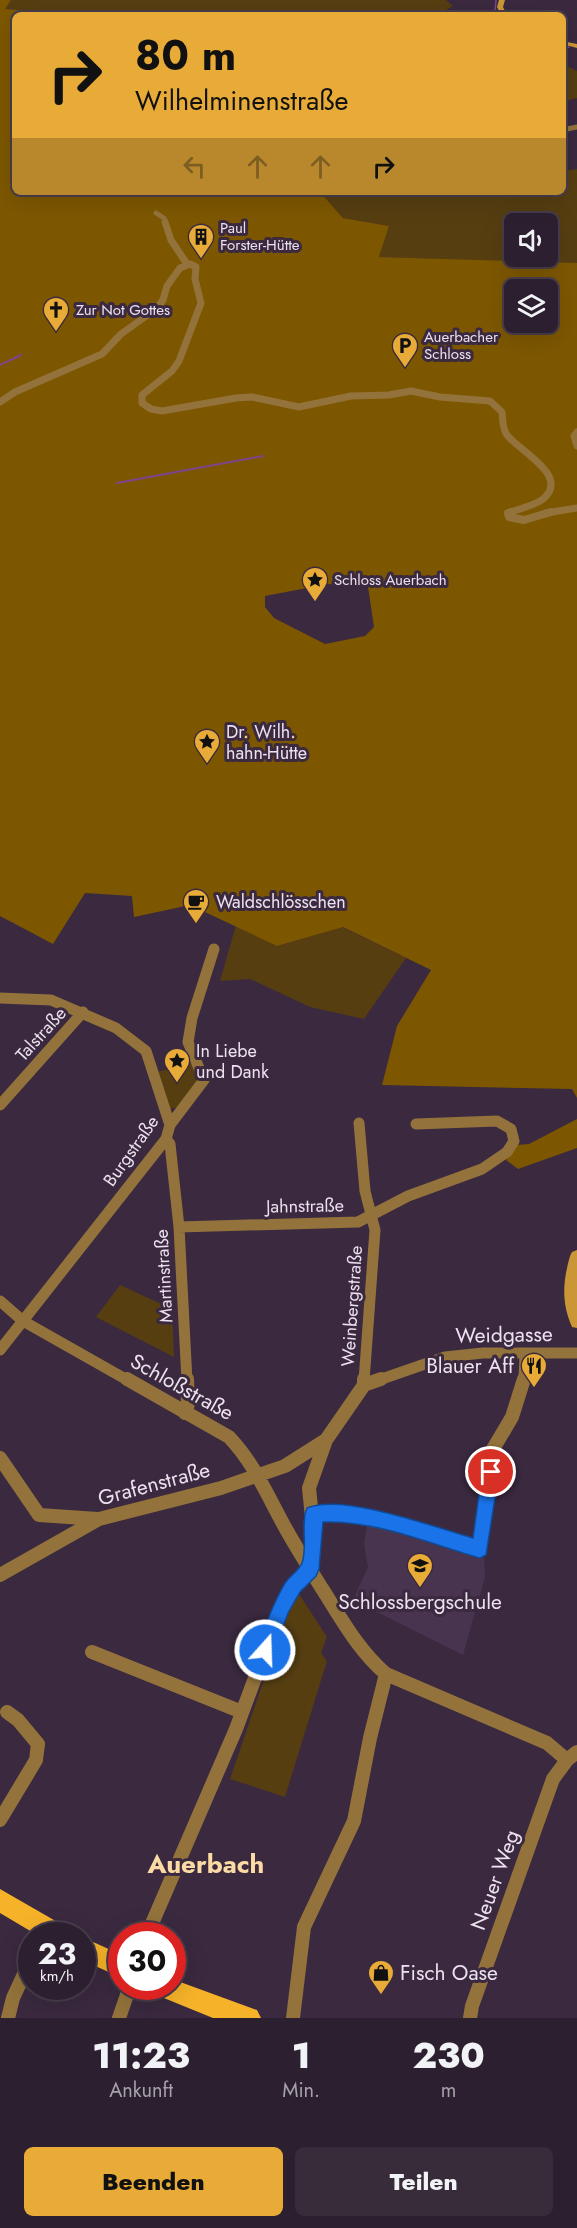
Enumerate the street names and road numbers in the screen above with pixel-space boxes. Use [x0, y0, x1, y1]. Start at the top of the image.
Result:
street label: Talstraße [10, 1001, 72, 1067]
street label: Burgstraße [97, 1110, 165, 1192]
street label: Jahnstraße [264, 1192, 344, 1220]
street label: Martinstraße [149, 1229, 179, 1323]
street label: Weinbergstraße [335, 1245, 369, 1367]
street label: Weidgasse [455, 1319, 553, 1351]
street label: Schloßstraße [125, 1346, 239, 1428]
street label: Grafenstraße [95, 1455, 214, 1513]
street label: Neuer Weg [463, 1826, 527, 1934]

